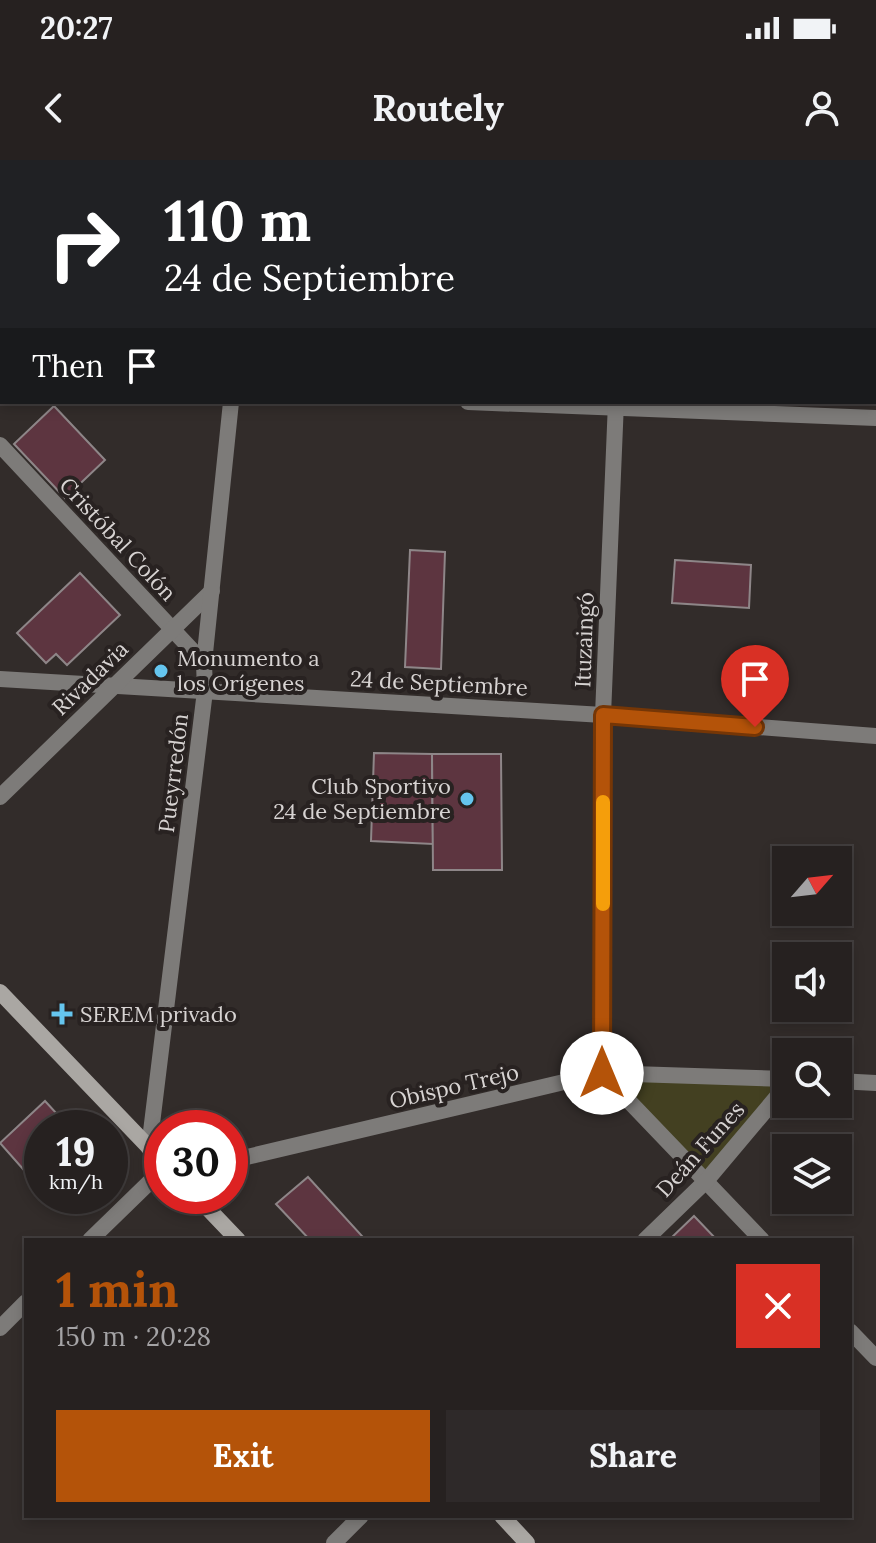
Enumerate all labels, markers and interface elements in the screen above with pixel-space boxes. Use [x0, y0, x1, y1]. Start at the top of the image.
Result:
text: 20:27 [40, 9, 113, 47]
text: Routely [372, 85, 504, 131]
icon: back [32, 86, 76, 130]
icon: person [800, 86, 844, 130]
text: 110 m [164, 185, 311, 256]
icon: right [32, 192, 136, 296]
text: 24 de Septiembre [164, 255, 455, 301]
icon: arrive [120, 344, 164, 388]
text: Then [32, 347, 104, 385]
street label: Cristóbal Colón [54, 471, 182, 607]
street label: Ituzaingó [568, 592, 600, 688]
street label: Rivadavia [46, 635, 134, 721]
place label: Monumento a los Orígenes [177, 644, 320, 697]
pin [721, 645, 789, 727]
icon: arrive [733, 657, 777, 701]
marker: Monumento a los Orígenes [152, 662, 170, 680]
street label: 24 de Septiembre [349, 664, 529, 702]
street label: Pueyrredón [152, 712, 194, 834]
place label: Club Sportivo 24 de Septiembre [273, 772, 451, 825]
marker: Club Sportivo 24 de Septiembre [458, 790, 476, 808]
north arrow [772, 846, 852, 926]
map controls [772, 846, 852, 1214]
button: sound [772, 942, 852, 1022]
place label: SEREM privado [80, 1000, 237, 1028]
marker: SEREM privado [51, 1003, 73, 1025]
position arrow [560, 1031, 644, 1115]
button: search [772, 1038, 852, 1118]
street label: Obispo Trejo [386, 1058, 522, 1114]
street label: Deán Funes [650, 1095, 750, 1203]
speed limit sign: 30 [144, 1110, 248, 1214]
text: 19 [56, 1126, 96, 1177]
button: layers [772, 1134, 852, 1214]
text: km/h [49, 1169, 103, 1194]
text: 1 min [56, 1259, 179, 1320]
button: close [736, 1264, 820, 1348]
text: 150 m · 20:28 [56, 1320, 211, 1353]
button: Exit [56, 1410, 430, 1502]
button: Share [446, 1410, 820, 1502]

